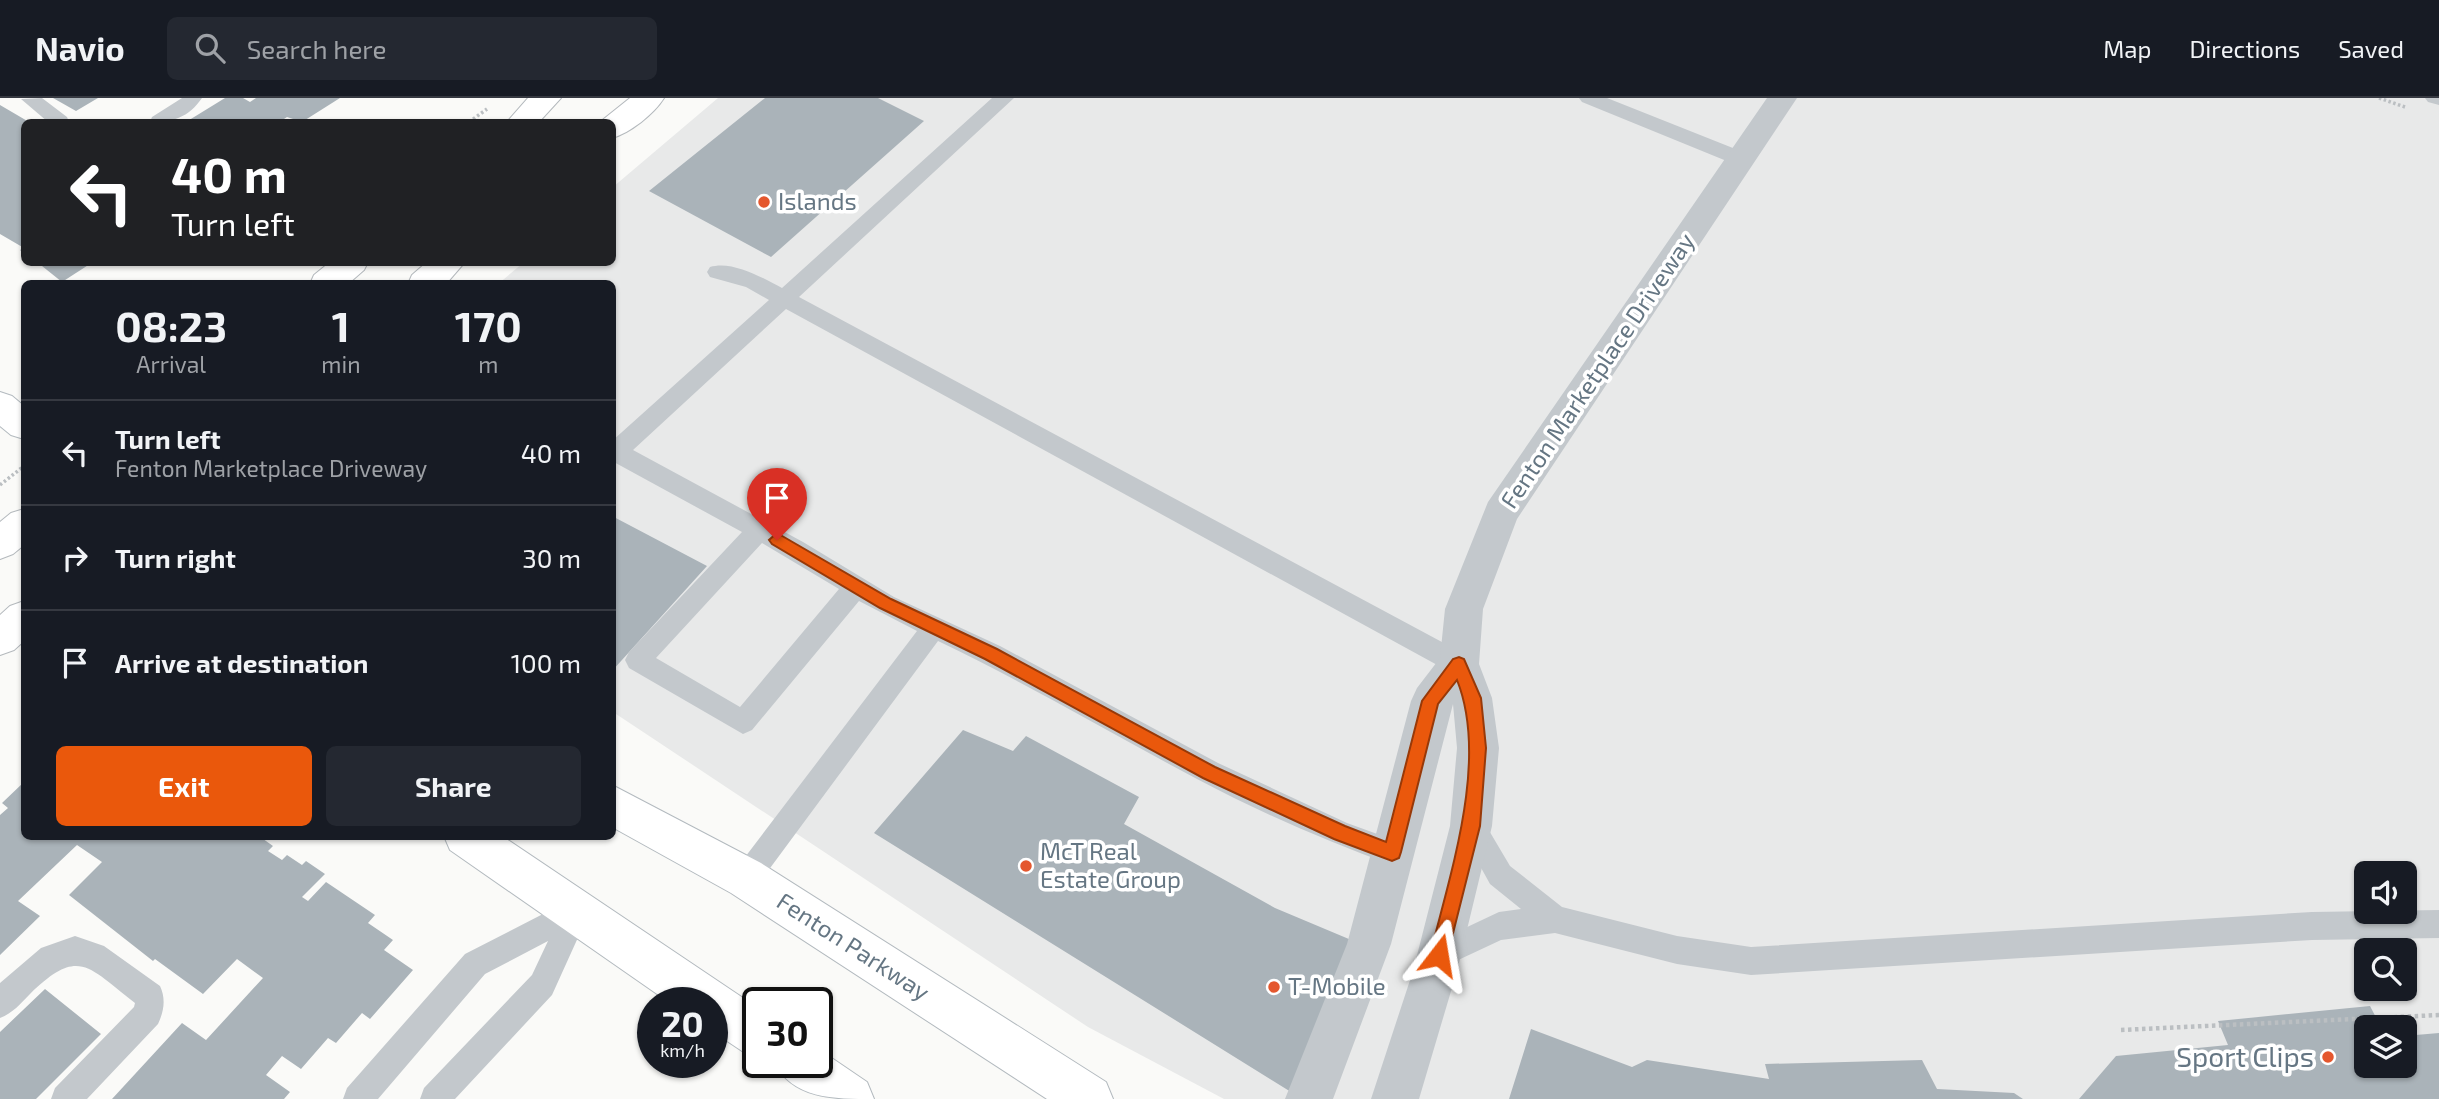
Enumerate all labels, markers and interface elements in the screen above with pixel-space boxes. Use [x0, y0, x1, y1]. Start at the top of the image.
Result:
search box [167, 17, 657, 80]
text: Navio [35, 28, 125, 68]
icon: search [191, 29, 229, 67]
text: Search here [247, 33, 386, 64]
text: Map [2103, 34, 2151, 63]
text: Directions [2189, 34, 2300, 63]
text: Saved [2338, 34, 2404, 63]
text: 40 m [171, 144, 287, 203]
icon: left [56, 147, 147, 238]
place label: Islands [778, 186, 857, 215]
marker: Islands [756, 194, 772, 210]
text: Turn left [171, 204, 295, 242]
street label: Fenton Marketplace Driveway [1494, 227, 1700, 513]
text: 08:23 [115, 300, 227, 350]
text: 1 [332, 300, 350, 350]
text: 170 [455, 300, 522, 350]
text: Arrival [136, 350, 206, 378]
text: min [321, 350, 361, 378]
text: m [478, 350, 498, 378]
text: Turn left [115, 423, 221, 454]
icon: left [56, 434, 94, 472]
text: 40 m [521, 437, 581, 468]
text: Fenton Marketplace Driveway [115, 454, 427, 482]
pin [747, 468, 807, 540]
icon: arrive [758, 479, 796, 517]
icon: right [56, 539, 94, 577]
text: Turn right [115, 542, 236, 573]
text: 30 m [522, 542, 581, 573]
icon: arrive [56, 644, 94, 682]
text: Arrive at destination [115, 647, 368, 678]
text: 100 m [511, 647, 581, 678]
button: Exit [56, 746, 312, 826]
button: Share [326, 746, 581, 826]
place label: McT Real Estate Group [1040, 836, 1181, 893]
marker: McT Real Estate Group [1018, 858, 1034, 874]
map controls [2354, 861, 2417, 1078]
button: sound [2354, 861, 2417, 924]
street label: Fenton Parkway [772, 886, 936, 1006]
position arrow [1402, 918, 1476, 992]
button: search [2354, 938, 2417, 1001]
place label: T-Mobile [1288, 971, 1386, 1000]
marker: T-Mobile [1266, 979, 1282, 995]
speed limit sign: 30 [742, 987, 833, 1078]
text: 20 [661, 1002, 704, 1044]
button: layers [2354, 1015, 2417, 1078]
text: km/h [660, 1039, 705, 1061]
place label: Sport Clips [2176, 1039, 2314, 1073]
marker: Sport Clips [2320, 1049, 2336, 1065]

